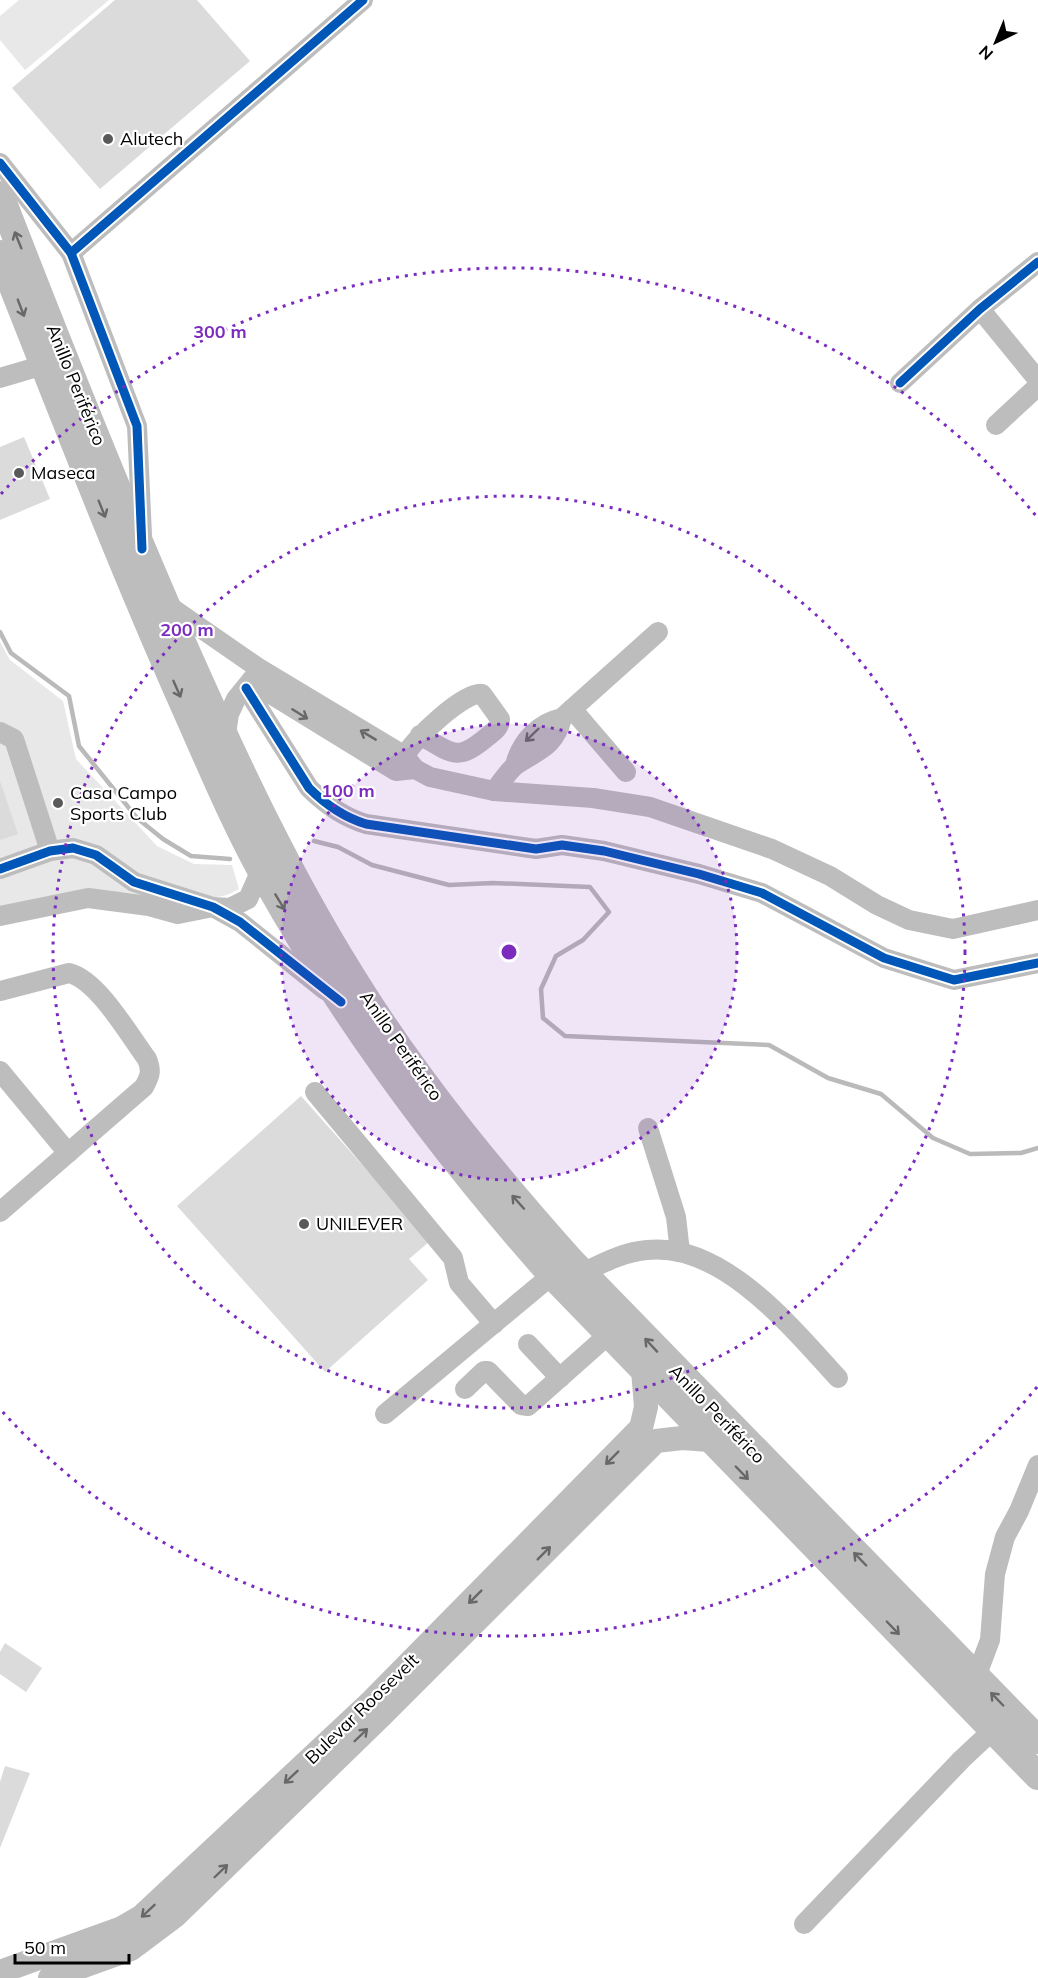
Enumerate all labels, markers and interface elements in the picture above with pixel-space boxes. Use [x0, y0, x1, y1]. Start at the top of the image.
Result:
north arrow [966, 12, 1026, 72]
text: N [975, 42, 997, 64]
place label: Alutech [120, 127, 183, 150]
marker: Alutech [101, 132, 115, 146]
one-way arrow [12, 231, 23, 250]
one-way arrow [17, 298, 28, 317]
text: 300 m [193, 320, 247, 343]
street label: Anillo Periférico [42, 321, 111, 449]
place label: Maseca [31, 461, 96, 484]
marker: Maseca [12, 466, 26, 480]
one-way arrow [97, 499, 108, 517]
text: 200 m [160, 618, 214, 641]
one-way arrow [171, 679, 183, 697]
one-way arrow [291, 708, 308, 720]
one-way arrow [524, 728, 539, 743]
one-way arrow [360, 729, 377, 742]
text: 100 m [321, 779, 375, 802]
place label: Casa Campo Sports Club [70, 781, 177, 825]
marker: Casa Campo Sports Club [51, 796, 65, 810]
one-way arrow [275, 893, 287, 910]
centre of rings [499, 942, 519, 962]
street label: Anillo Periférico [355, 986, 448, 1105]
one-way arrow [511, 1195, 525, 1210]
place label: UNILEVER [316, 1212, 403, 1235]
marker: UNILEVER [297, 1217, 311, 1231]
one-way arrow [644, 1338, 658, 1353]
street label: Anillo Periférico [664, 1359, 770, 1468]
one-way arrow [604, 1450, 619, 1465]
one-way arrow [734, 1466, 749, 1481]
one-way arrow [536, 1546, 551, 1561]
one-way arrow [853, 1552, 868, 1567]
one-way arrow [467, 1589, 482, 1604]
one-way arrow [885, 1620, 900, 1635]
street label: Bulevar Roosevelt [300, 1649, 423, 1769]
one-way arrow [990, 1691, 1004, 1706]
one-way arrow [354, 1728, 369, 1743]
one-way arrow [283, 1770, 298, 1785]
one-way arrow [214, 1864, 229, 1878]
one-way arrow [141, 1904, 156, 1918]
scale bar [15, 1927, 129, 1965]
text: 50 m [24, 1936, 66, 1959]

